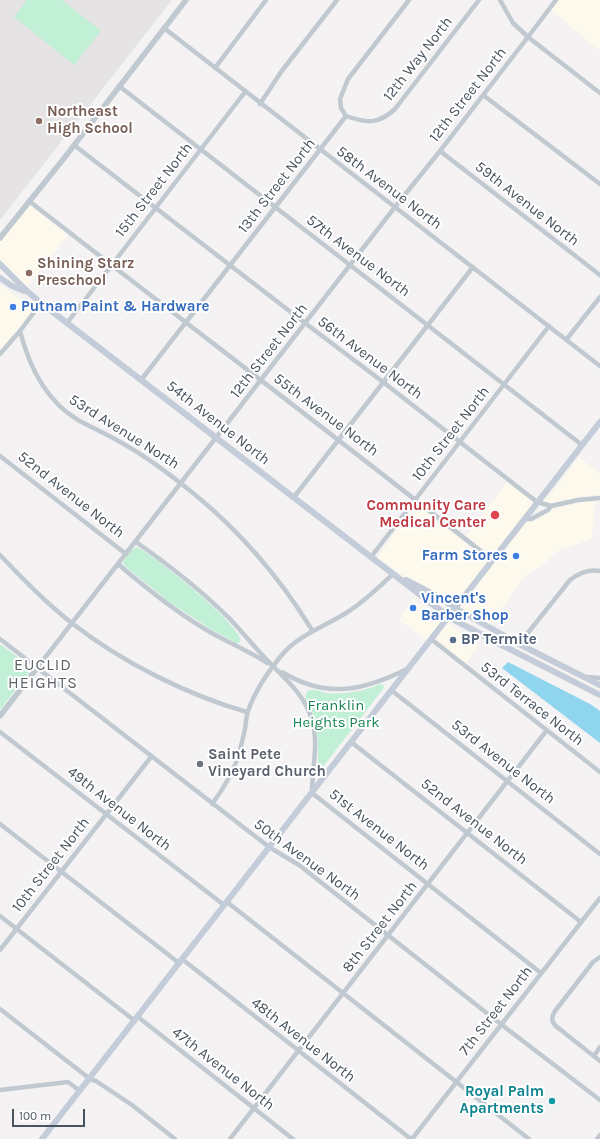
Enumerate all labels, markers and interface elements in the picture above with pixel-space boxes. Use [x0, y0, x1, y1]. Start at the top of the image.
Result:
street label: 12th Way North [379, 13, 457, 105]
street label: 12th Street North [425, 44, 511, 146]
place label: Northeast High School [47, 103, 133, 138]
marker: Northeast High School [34, 116, 44, 126]
street label: 13th Street North [234, 135, 320, 237]
street label: 15th Street North [112, 139, 196, 241]
street label: 58th Avenue North [333, 142, 445, 234]
street label: 59th Avenue North [471, 158, 583, 250]
street label: 57th Avenue North [303, 211, 413, 301]
place label: Shining Starz Preschool [37, 255, 135, 290]
marker: Shining Starz Preschool [24, 268, 34, 278]
place label: Putnam Paint & Hardware [21, 298, 209, 316]
street label: 12th Street North [226, 300, 312, 402]
marker: Putnam Paint & Hardware [8, 302, 18, 312]
street label: 56th Avenue North [314, 313, 426, 403]
street label: 55th Avenue North [270, 370, 382, 460]
street label: 54th Avenue North [163, 377, 273, 469]
street label: 10th Street North [408, 383, 494, 485]
street label: 53rd Avenue North [66, 391, 182, 473]
street label: 52nd Avenue North [14, 448, 128, 542]
place label: Community Care Medical Center [366, 497, 486, 532]
marker: Community Care Medical Center [489, 509, 501, 521]
place label: Farm Stores [422, 547, 508, 565]
marker: Farm Stores [511, 551, 521, 561]
place label: Vincent's Barber Shop [421, 590, 509, 625]
marker: Vincent's Barber Shop [408, 603, 418, 613]
place label: BP Termite [461, 631, 537, 649]
marker: BP Termite [448, 635, 458, 645]
district label: EUCLID HEIGHTS [8, 655, 78, 693]
street label: 53rd Terrace North [477, 658, 587, 750]
park label: Franklin Heights Park [292, 697, 380, 732]
street label: 53rd Avenue North [448, 716, 558, 808]
place label: Saint Pete Vineyard Church [208, 746, 326, 781]
marker: Saint Pete Vineyard Church [195, 759, 205, 769]
street label: 49th Avenue North [63, 763, 175, 855]
street label: 52nd Avenue North [417, 775, 531, 869]
street label: 51st Avenue North [325, 785, 433, 875]
street label: 10th Street North [8, 814, 94, 916]
street label: 50th Avenue North [250, 815, 364, 905]
street label: 8th Street North [339, 878, 421, 976]
street label: 7th Street North [455, 963, 537, 1059]
street label: 48th Avenue North [247, 994, 359, 1086]
street label: 47th Avenue North [168, 1023, 278, 1115]
place label: Royal Palm Apartments [460, 1083, 544, 1118]
marker: Royal Palm Apartments [547, 1096, 557, 1106]
scale bar [14, 1101, 87, 1127]
text: 100 m [19, 1109, 51, 1123]

